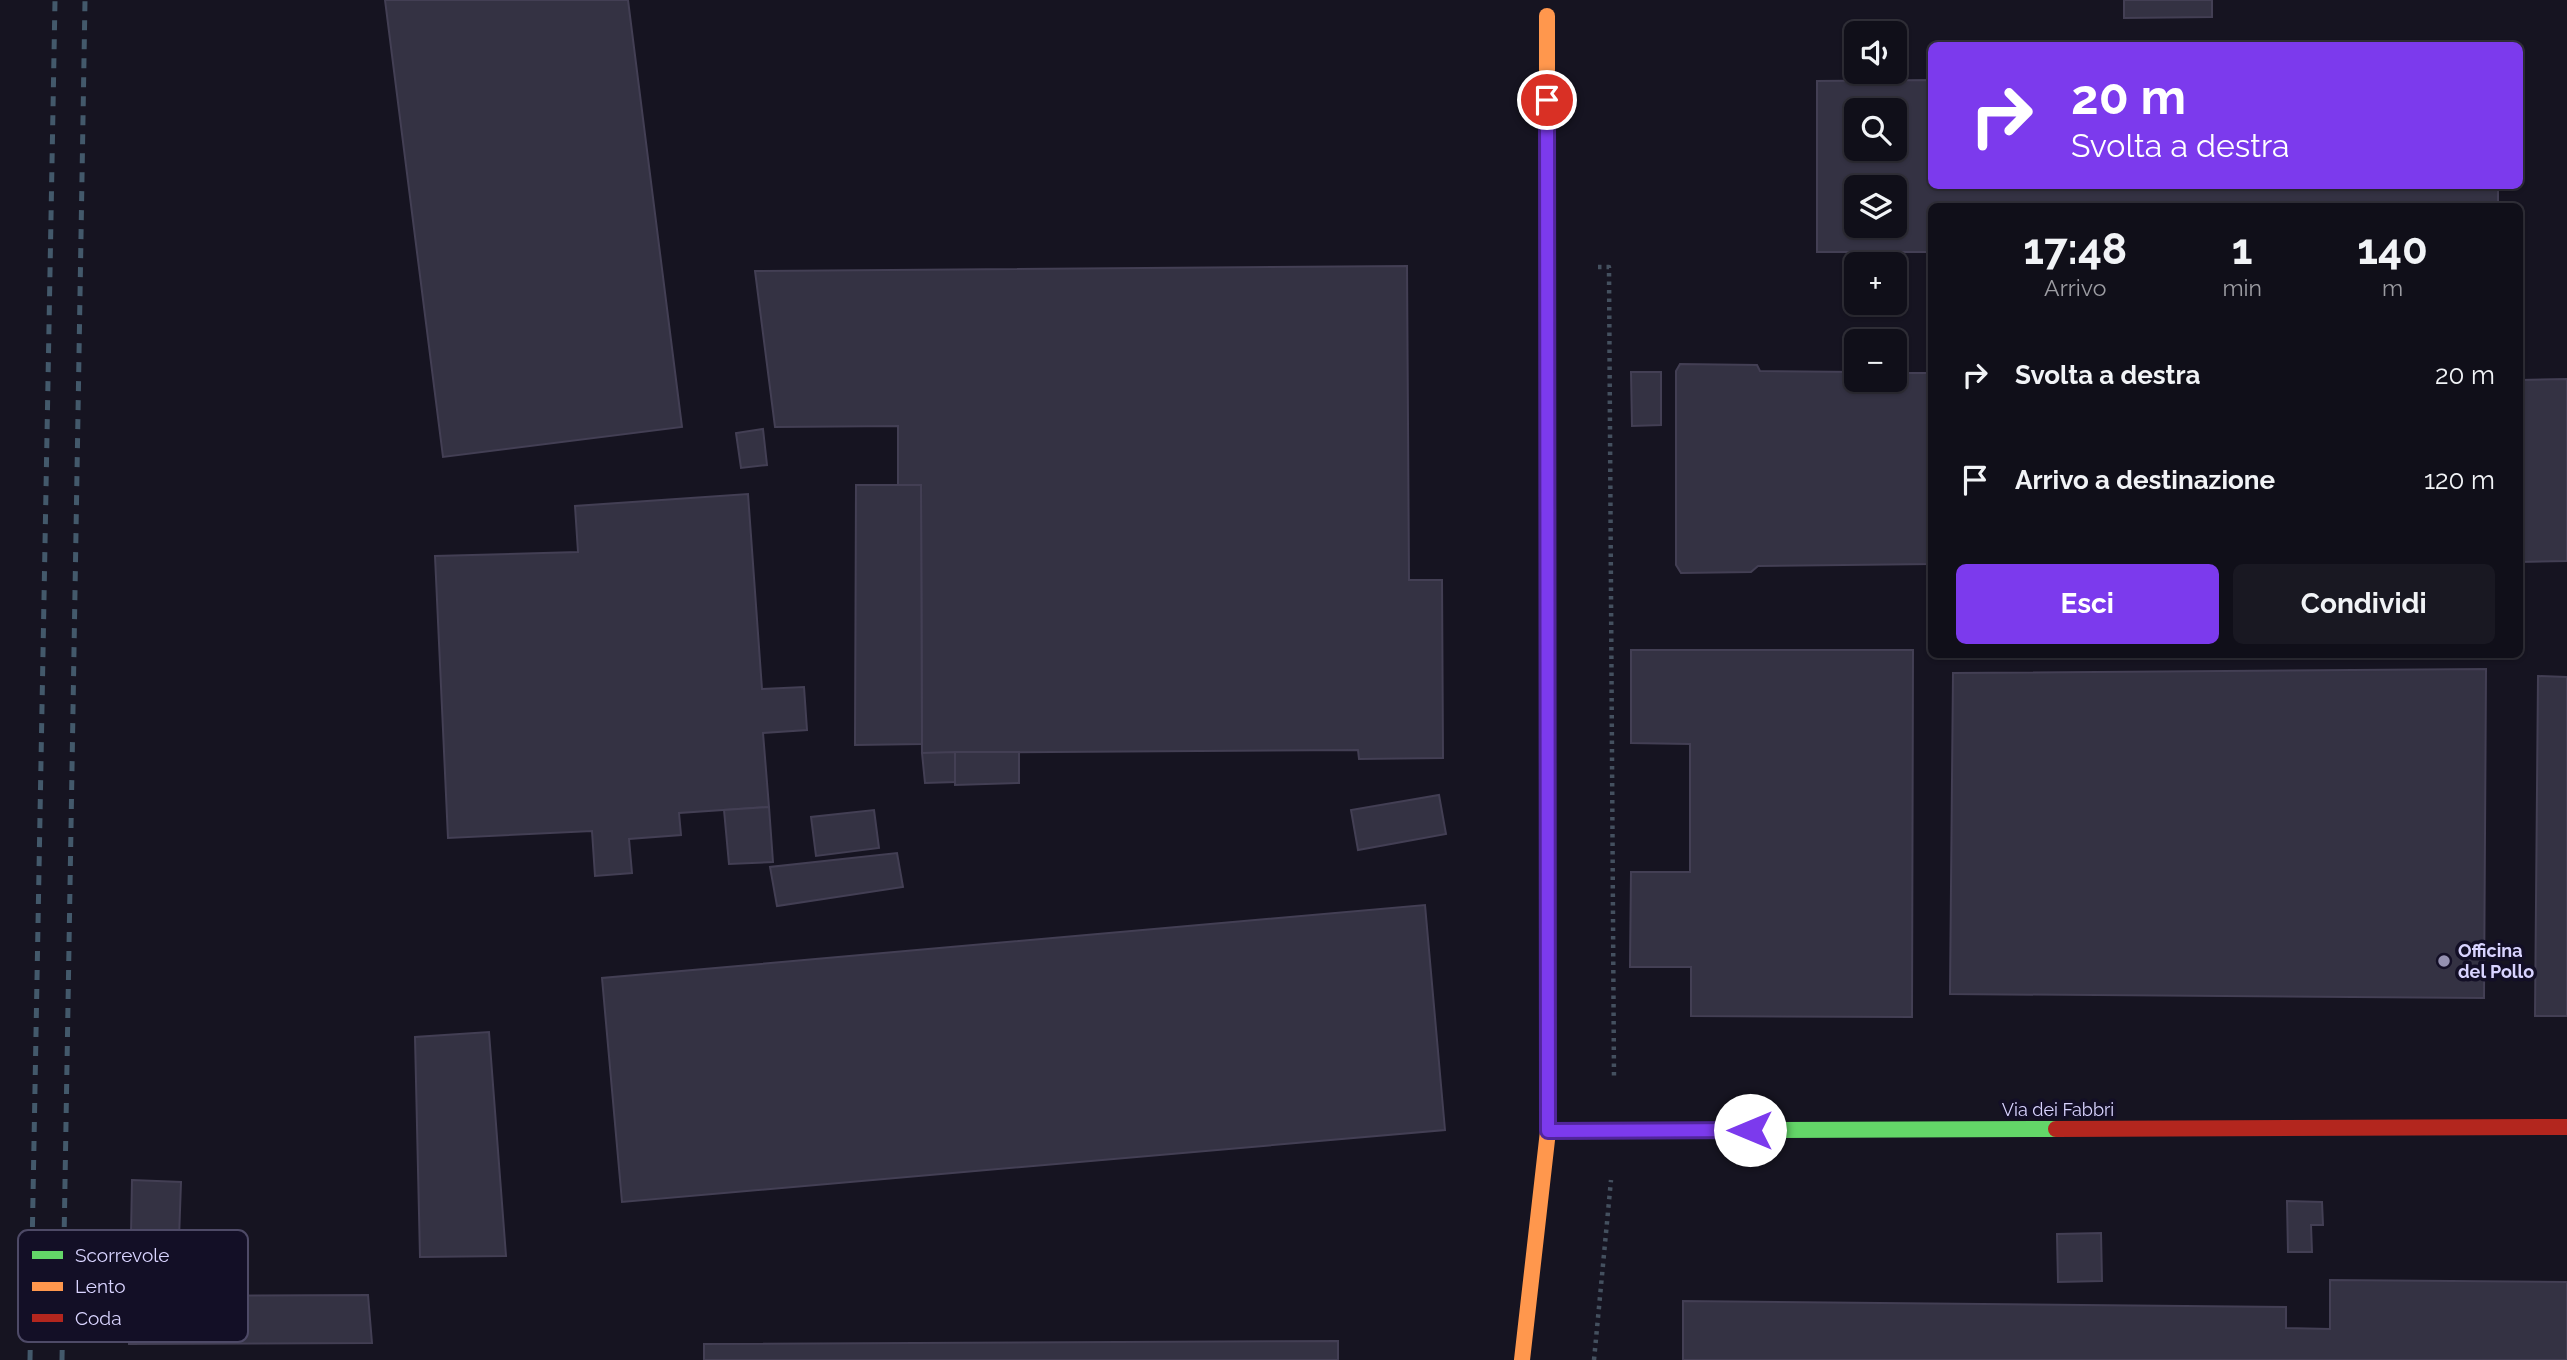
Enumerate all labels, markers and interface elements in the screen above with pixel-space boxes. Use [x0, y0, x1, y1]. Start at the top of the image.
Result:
map controls [1844, 21, 1907, 392]
button: sound [1844, 21, 1907, 84]
text: 20 m [2071, 68, 2186, 125]
pin [1517, 70, 1577, 130]
icon: right [1956, 70, 2047, 161]
icon: arrive [1528, 81, 1566, 119]
button: search [1844, 98, 1907, 161]
text: Svolta a destra [2071, 127, 2290, 164]
button: layers [1844, 175, 1907, 238]
text: 17:48 [2023, 225, 2127, 274]
text: 1 [2232, 225, 2253, 274]
text: 140 [2357, 225, 2428, 274]
button: + [1844, 252, 1907, 315]
text: Arrivo [2044, 274, 2106, 301]
text: min [2222, 274, 2262, 301]
text: m [2382, 274, 2403, 301]
button: − [1844, 329, 1907, 392]
icon: right [1956, 356, 1994, 394]
text: Svolta a destra [2015, 360, 2201, 390]
text: 20 m [2435, 360, 2495, 390]
icon: arrive [1956, 461, 1994, 499]
text: Arrivo a destinazione [2015, 465, 2275, 495]
text: 120 m [2424, 465, 2495, 495]
button: Esci [1956, 564, 2219, 644]
button: Condividi [2233, 564, 2495, 644]
place label: Officina del Pollo [2458, 940, 2534, 982]
marker: Officina del Pollo [2436, 953, 2452, 969]
position arrow [1713, 1093, 1787, 1167]
street label: Via dei Fabbri [2002, 1099, 2114, 1120]
legend [18, 1230, 248, 1342]
text: Scorrevole [75, 1244, 170, 1266]
text: Lento [75, 1275, 126, 1297]
text: Coda [75, 1307, 122, 1329]

